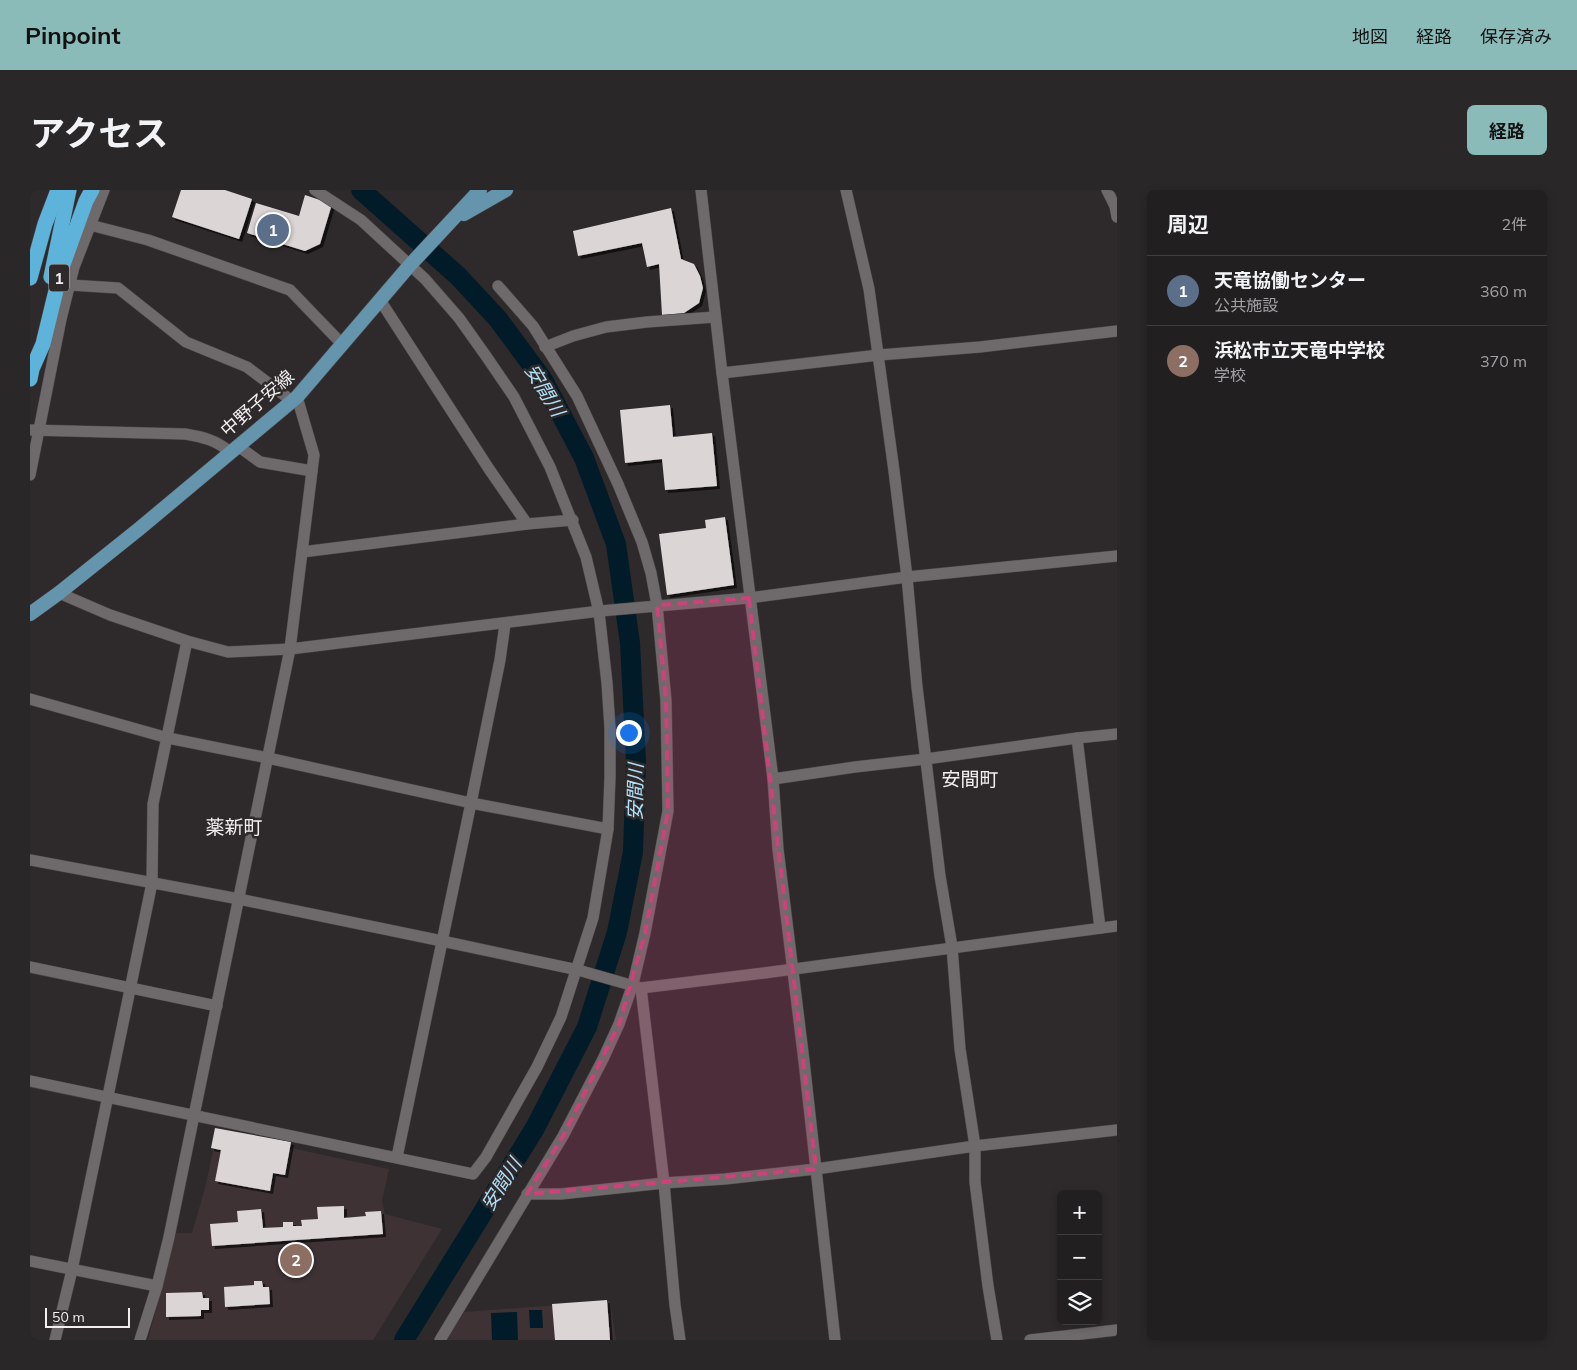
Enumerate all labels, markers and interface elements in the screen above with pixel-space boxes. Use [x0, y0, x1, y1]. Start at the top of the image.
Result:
text: Pinpoint [25, 20, 121, 50]
text: 地図 [1352, 25, 1388, 48]
text: 経路 [1416, 25, 1452, 48]
text: 保存済み [1480, 25, 1552, 48]
button: 経路 [1467, 105, 1547, 155]
text: アクセス [30, 111, 168, 155]
pin: 1 [257, 211, 289, 249]
text: 周辺 [1167, 211, 1209, 237]
text: 2件 [1501, 214, 1527, 234]
road number: 1 [49, 265, 69, 292]
text: 天竜協働センター [1214, 268, 1366, 292]
text: 1 [1178, 281, 1188, 301]
text: 360 m [1480, 281, 1527, 301]
text: 公共施設 [1214, 295, 1278, 315]
text: 浜松市立天竜中学校 [1214, 338, 1385, 362]
text: 2 [1178, 351, 1188, 371]
text: 370 m [1480, 351, 1527, 371]
water label: 安間川 [520, 359, 571, 422]
street label: 中野子安線 [215, 365, 299, 441]
text: 学校 [1214, 365, 1246, 385]
your location [616, 720, 642, 746]
water label: 安間川 [623, 761, 648, 821]
district label: 安間町 [941, 767, 999, 791]
district label: 薬新町 [205, 815, 263, 839]
water label: 安間川 [476, 1152, 527, 1215]
map controls [1057, 1190, 1102, 1325]
button: + [1057, 1190, 1102, 1235]
button: − [1057, 1235, 1102, 1280]
pin: 2 [280, 1241, 312, 1279]
button: layers [1057, 1280, 1102, 1325]
scale bar [45, 1305, 130, 1328]
text: 50 m [52, 1308, 85, 1326]

